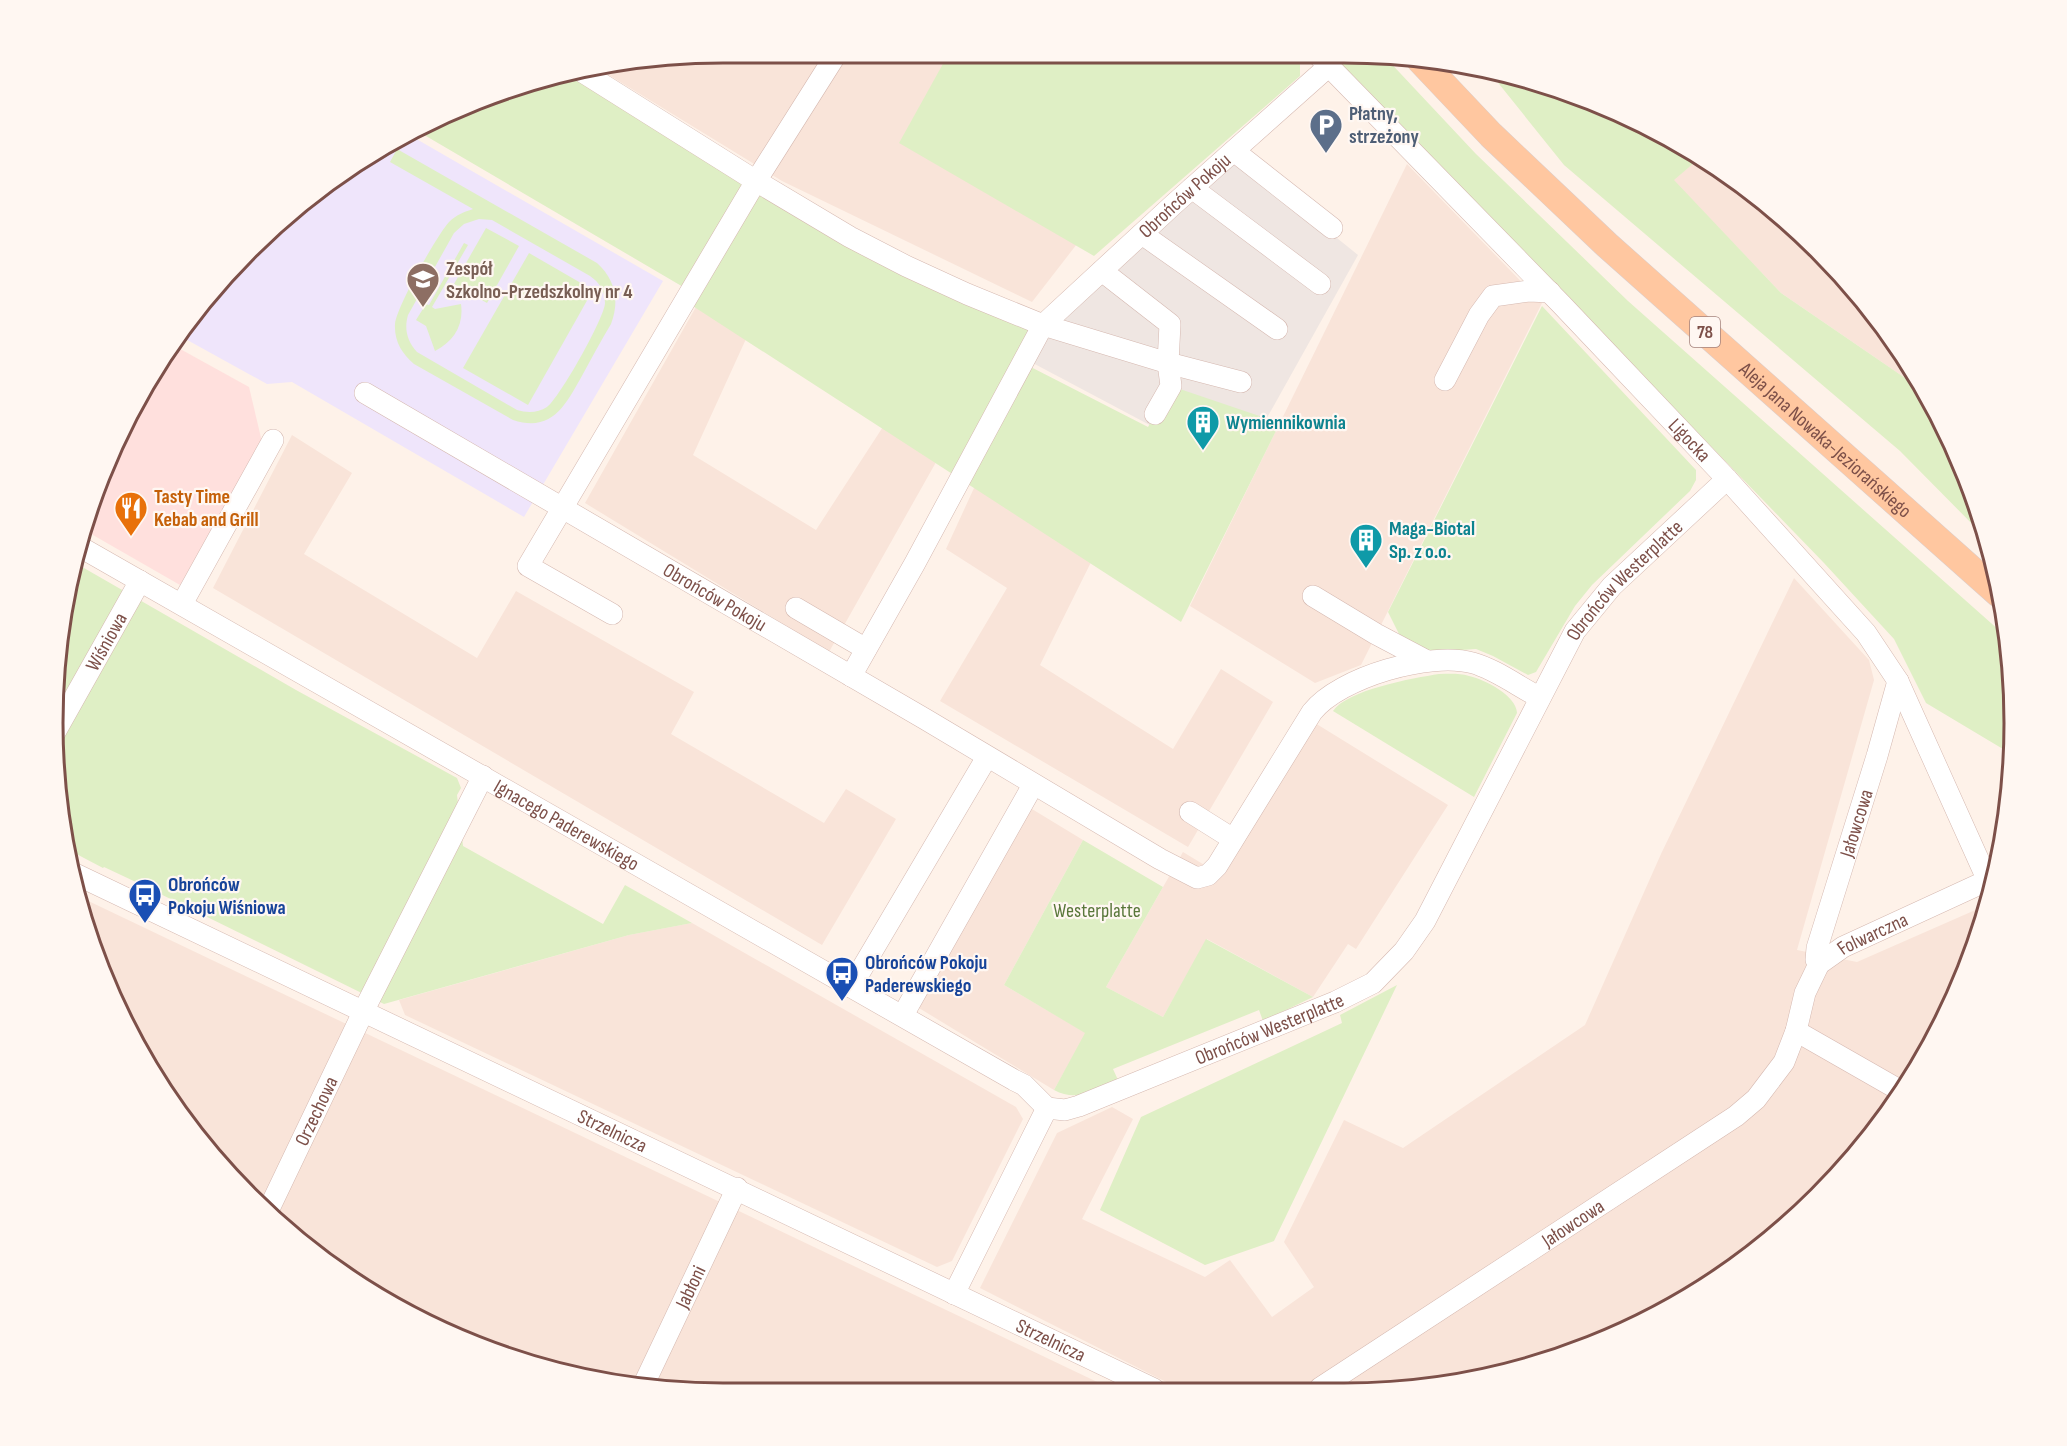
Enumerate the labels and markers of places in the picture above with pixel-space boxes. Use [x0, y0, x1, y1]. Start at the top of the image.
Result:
place label: Płatny, strzeżony [1349, 102, 1419, 149]
parking icon: Płatny, strzeżony [1308, 107, 1344, 154]
place label: Zespół Szkolno-Przedszkolny nr 4 [446, 257, 632, 304]
school or university icon: Zespół Szkolno-Przedszkolny nr 4 [405, 261, 441, 308]
building icon: Wymiennikownia [1185, 404, 1221, 451]
place label: Wymiennikownia [1226, 411, 1346, 435]
place label: Tasty Time Kebab and Grill [154, 485, 258, 532]
restaurant icon: Tasty Time Kebab and Grill [113, 490, 149, 537]
place label: Maga-Biotal Sp. z o.o. [1389, 517, 1475, 564]
building icon: Maga-Biotal Sp. z o.o. [1348, 522, 1384, 569]
place label: Obrońców Pokoju Wiśniowa [168, 873, 286, 920]
bus stop icon: Obrońców Pokoju Wiśniowa [127, 877, 163, 924]
place label: Obrońców Pokoju Paderewskiego [865, 951, 987, 998]
bus stop icon: Obrońców Pokoju Paderewskiego [824, 955, 860, 1002]

